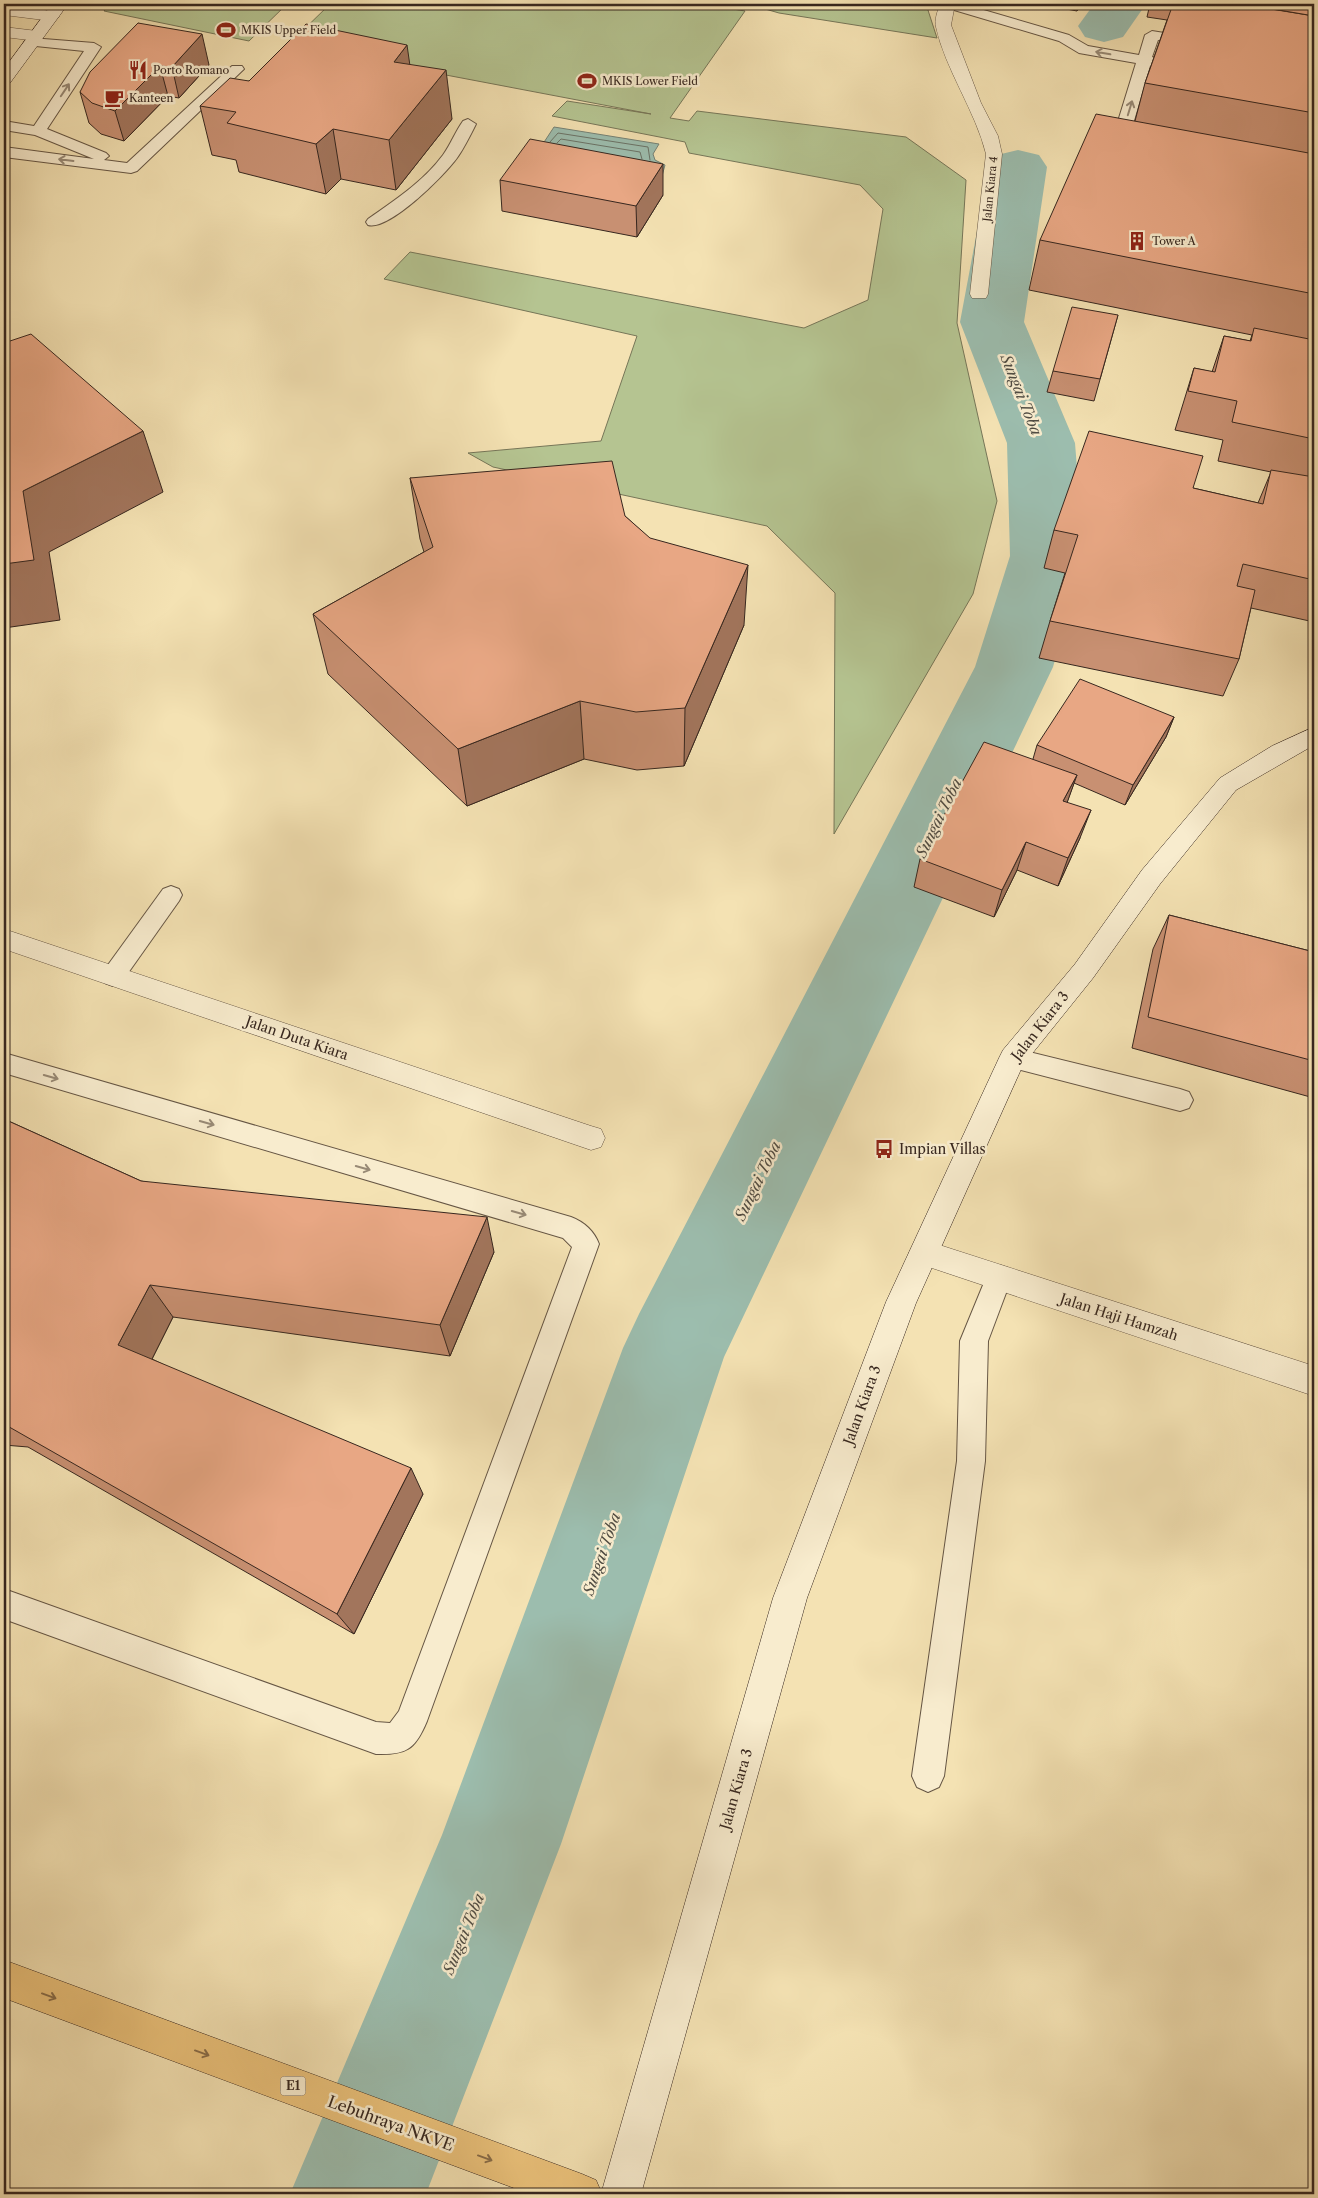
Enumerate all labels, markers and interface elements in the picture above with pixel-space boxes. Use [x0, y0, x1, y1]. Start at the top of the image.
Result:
sports icon: MKIS Upper Field [215, 19, 237, 41]
place label: MKIS Upper Field [241, 23, 337, 37]
one-way arrow [1095, 48, 1111, 58]
restaurant icon: Porto Romano [127, 59, 149, 81]
place label: Porto Romano [153, 63, 230, 77]
sports icon: MKIS Lower Field [576, 70, 598, 92]
place label: MKIS Lower Field [602, 74, 698, 88]
one-way arrow [60, 84, 70, 98]
cafe icon: Kanteen [103, 87, 125, 109]
place label: Kanteen [129, 91, 173, 105]
one-way arrow [1126, 100, 1136, 116]
one-way arrow [58, 155, 74, 165]
street label: Jalan Kiara 4 [979, 156, 1000, 224]
building icon: Tower A [1126, 230, 1148, 252]
place label: Tower A [1152, 234, 1196, 248]
water label: Sungai Toba [996, 351, 1046, 438]
water label: Sungai Toba [911, 775, 966, 861]
street label: Jalan Kiara 3 [1006, 988, 1073, 1066]
street label: Jalan Duta Kiara [241, 1011, 351, 1064]
one-way arrow [42, 1073, 58, 1083]
one-way arrow [198, 1118, 214, 1128]
water label: Sungai Toba [730, 1138, 785, 1224]
bus stop icon: Impian Villas [873, 1138, 895, 1160]
place label: Impian Villas [899, 1140, 986, 1158]
one-way arrow [354, 1164, 370, 1173]
one-way arrow [510, 1209, 526, 1219]
street label: Jalan Haji Hamzah [1056, 1289, 1181, 1345]
street label: Jalan Kiara 3 [839, 1363, 885, 1449]
water label: Sungai Toba [578, 1510, 624, 1598]
street label: Jalan Kiara 3 [715, 1747, 756, 1833]
water label: Sungai Toba [438, 1890, 488, 1978]
one-way arrow [41, 1992, 57, 2001]
one-way arrow [194, 2049, 209, 2058]
road number: E1 [280, 2076, 306, 2096]
street label: Lebuhraya NKVE [325, 2091, 457, 2155]
one-way arrow [477, 2154, 492, 2163]

